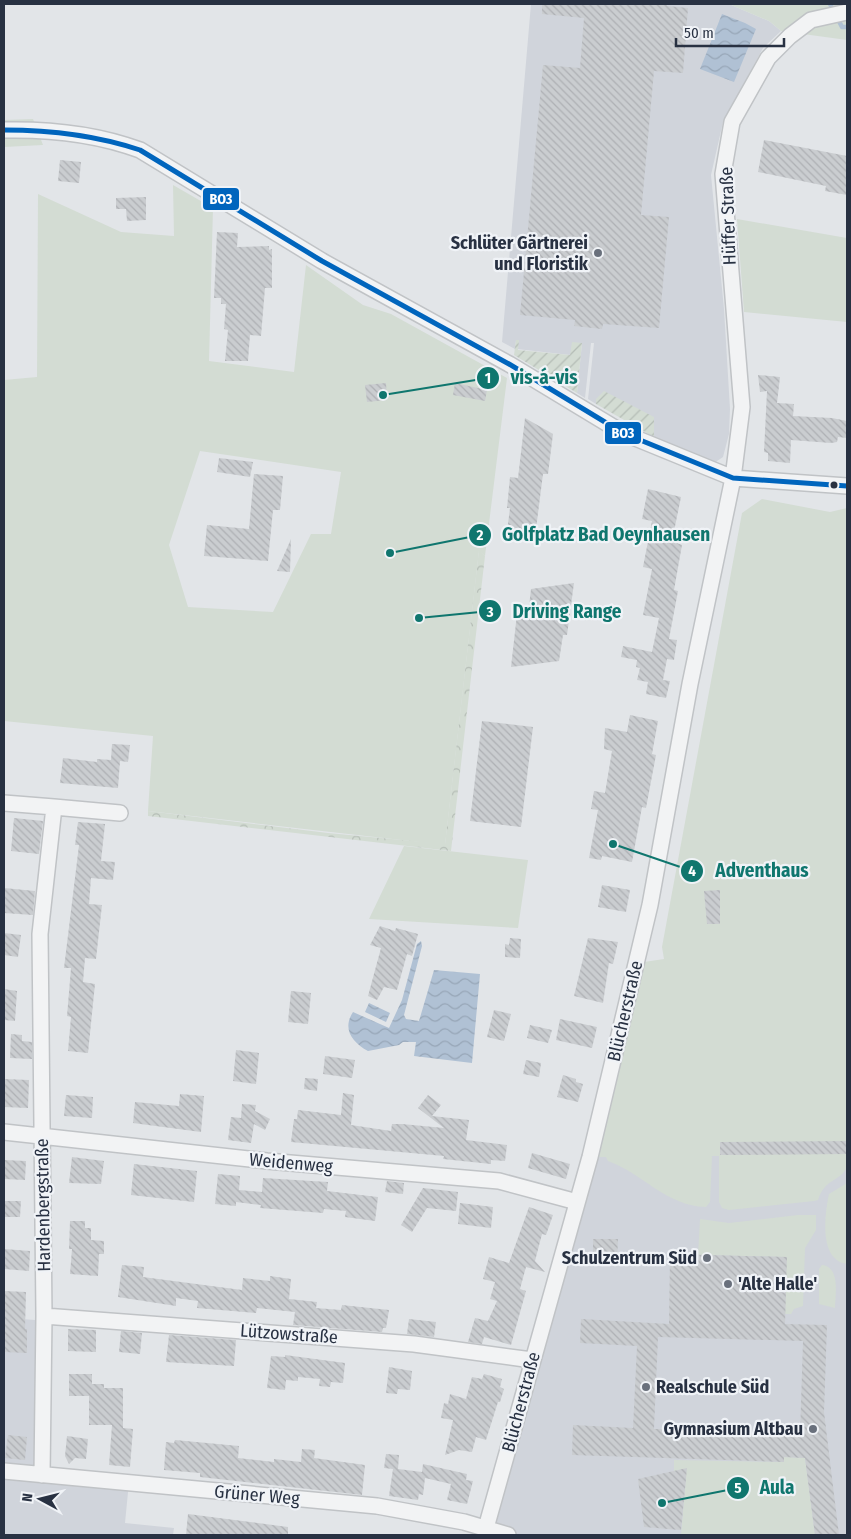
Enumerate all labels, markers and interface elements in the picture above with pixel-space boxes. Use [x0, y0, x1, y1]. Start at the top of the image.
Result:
scale bar [676, 15, 784, 47]
text: 50 m [684, 24, 714, 42]
street label: Hüffer Straße [715, 166, 741, 266]
line badge: BO3 [202, 187, 240, 211]
text: BO3 [210, 191, 233, 208]
place label: Schlüter Gärtnerei und Floristik [451, 232, 589, 275]
marker: Schlüter Gärtnerei und Floristik [592, 247, 604, 259]
callout: vis-á-vis [475, 361, 588, 395]
text: vis-á-vis [509, 366, 578, 389]
text: 1 [485, 369, 491, 387]
line badge: BO3 [604, 421, 642, 445]
text: BO3 [612, 425, 635, 442]
unlabelled marker [829, 480, 839, 490]
callout: Golfplatz Bad Oeynhausen [467, 518, 720, 552]
text: Golfplatz Bad Oeynhausen [502, 523, 710, 546]
text: 2 [476, 526, 484, 544]
callout: Driving Range [478, 594, 632, 628]
text: Driving Range [513, 600, 622, 623]
text: 3 [485, 603, 494, 621]
callout: Adventhaus [680, 854, 818, 888]
text: Adventhaus [714, 859, 809, 882]
text: 4 [688, 862, 696, 880]
street label: Blücherstraße [603, 958, 647, 1064]
street label: Hardenbergstraße [31, 1138, 55, 1272]
street label: Weidenweg [248, 1148, 334, 1178]
place label: Schulzentrum Süd [562, 1247, 697, 1269]
marker: Schulzentrum Süd [701, 1252, 713, 1264]
place label: 'Alte Halle' [738, 1273, 817, 1295]
marker: 'Alte Halle' [722, 1278, 734, 1290]
street label: Lützowstraße [239, 1320, 339, 1348]
street label: Blücherstraße [497, 1349, 545, 1454]
place label: Realschule Süd [656, 1376, 769, 1398]
marker: Realschule Süd [640, 1381, 652, 1393]
place label: Gymnasium Altbau [663, 1418, 803, 1440]
marker: Gymnasium Altbau [807, 1423, 819, 1435]
callout: Aula [725, 1471, 805, 1505]
north arrow [15, 1474, 65, 1524]
text: Aula [759, 1476, 794, 1499]
text: 5 [734, 1479, 742, 1497]
street label: Grüner Weg [213, 1480, 301, 1510]
text: N [19, 1492, 37, 1503]

